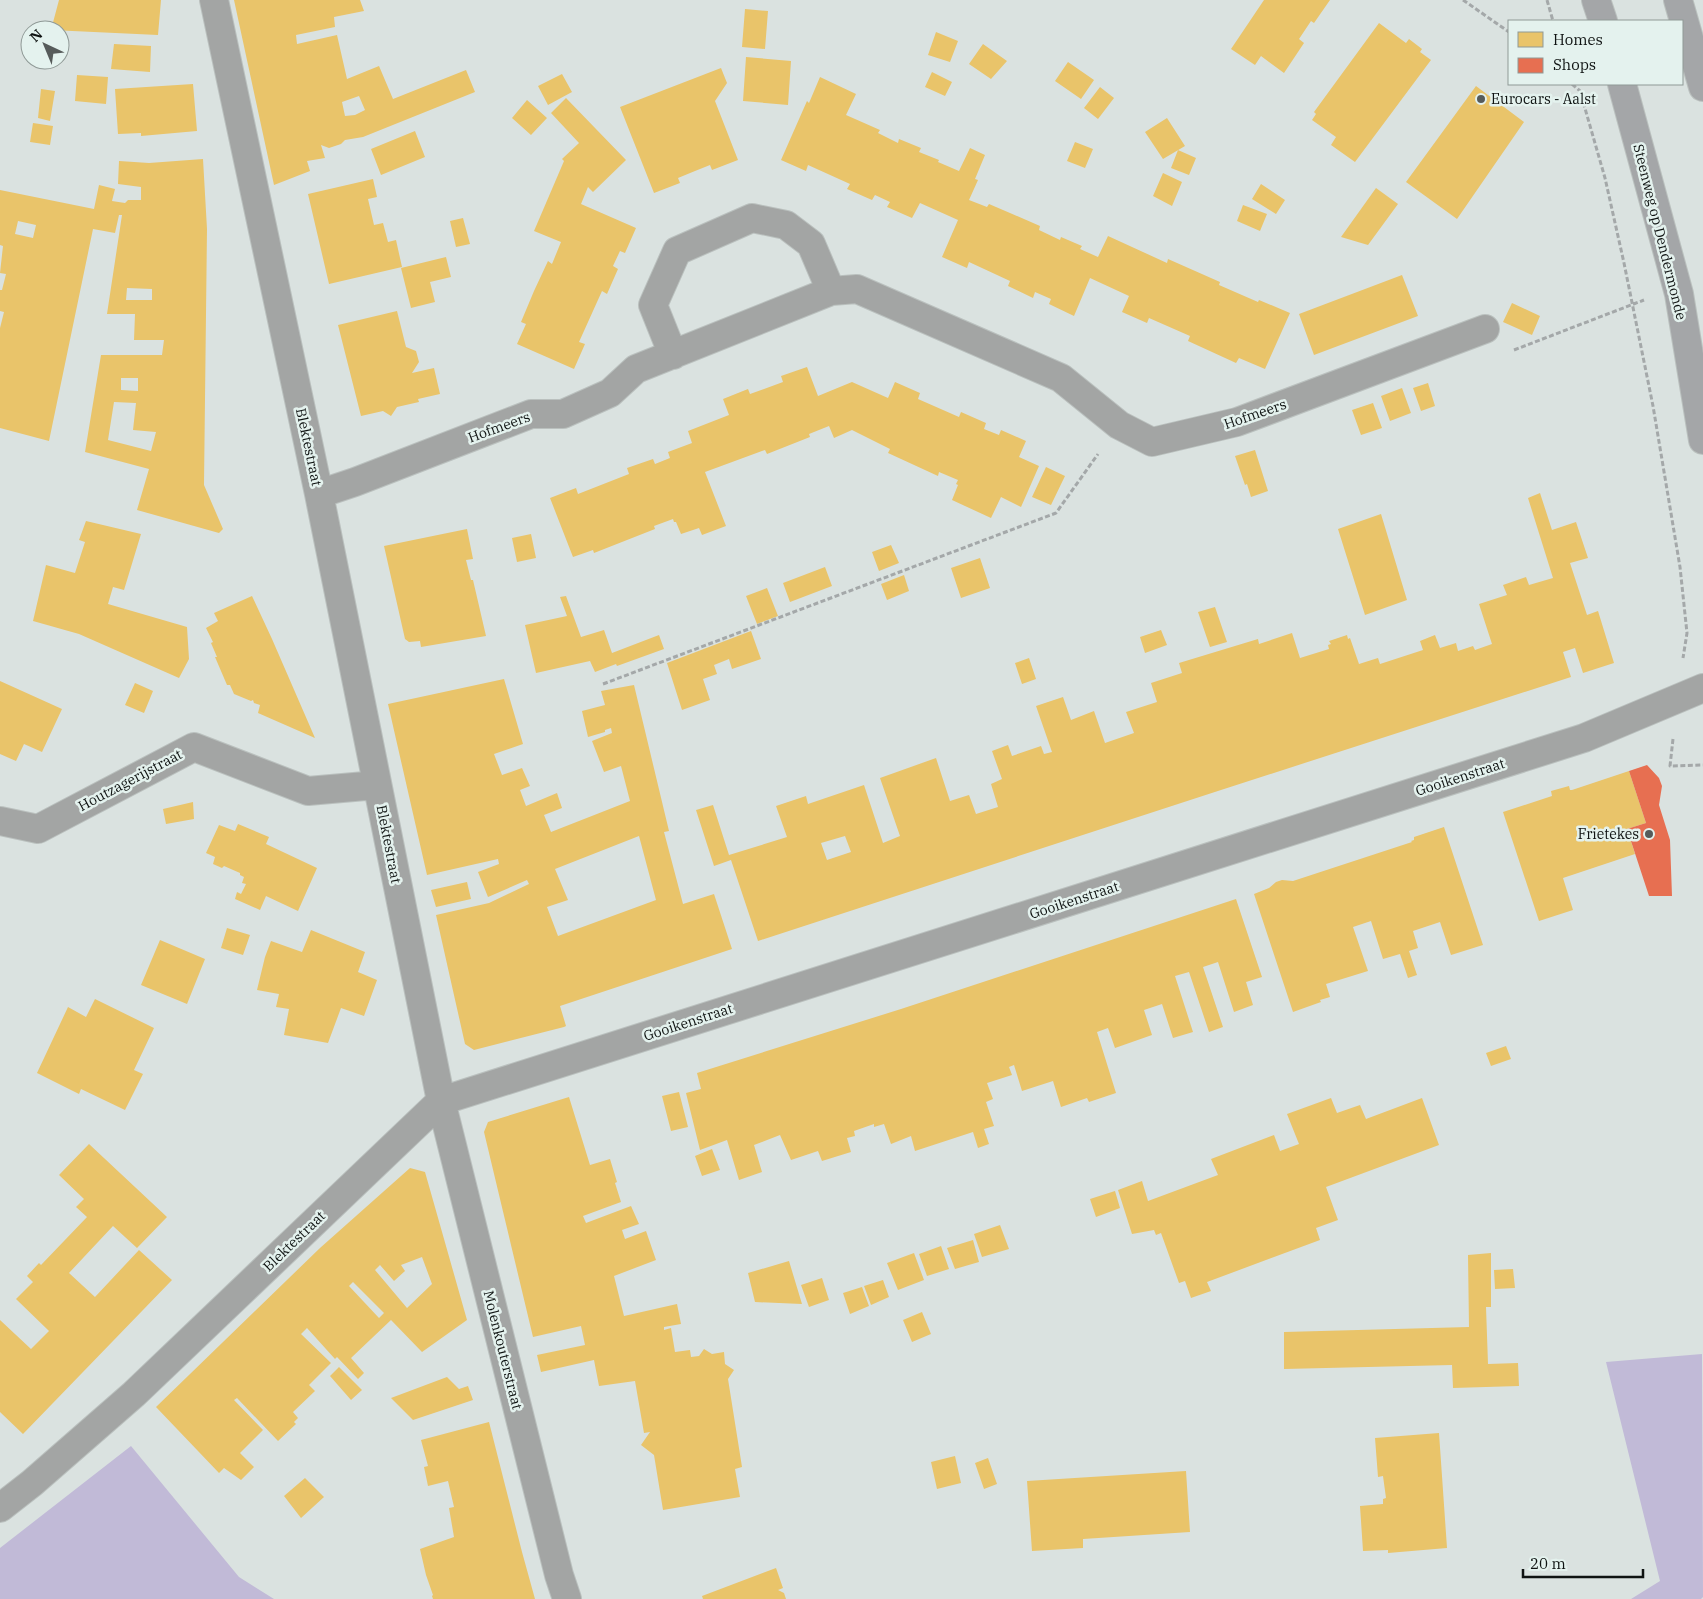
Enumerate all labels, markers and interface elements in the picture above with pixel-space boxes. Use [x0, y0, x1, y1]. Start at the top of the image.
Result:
north arrow [20, 20, 70, 70]
legend [1508, 20, 1683, 85]
text: N [26, 25, 46, 46]
text: Homes [1553, 30, 1603, 49]
text: Shops [1553, 55, 1596, 74]
place label: Eurocars - Aalst [1491, 90, 1596, 108]
marker: Eurocars - Aalst [1475, 93, 1487, 105]
street label: Steenweg op Dendermonde [1629, 142, 1691, 322]
street label: Hofmeers [1221, 395, 1289, 433]
street label: Blektestraat [292, 406, 326, 488]
street label: Hofmeers [465, 407, 533, 447]
street label: Houtzagerijstraat [75, 745, 185, 815]
street label: Gooikenstraat [1413, 754, 1507, 800]
street label: Blektestraat [373, 803, 405, 885]
place label: Frietekes [1578, 825, 1639, 843]
marker: Frietekes [1643, 828, 1655, 840]
street label: Gooikenstraat [1027, 877, 1121, 923]
street label: Gooikenstraat [641, 999, 735, 1045]
street label: Blektestraat [259, 1207, 329, 1275]
street label: Molenkouterstraat [480, 1289, 526, 1411]
scale bar [1523, 1546, 1643, 1578]
text: 20 m [1530, 1554, 1566, 1573]

